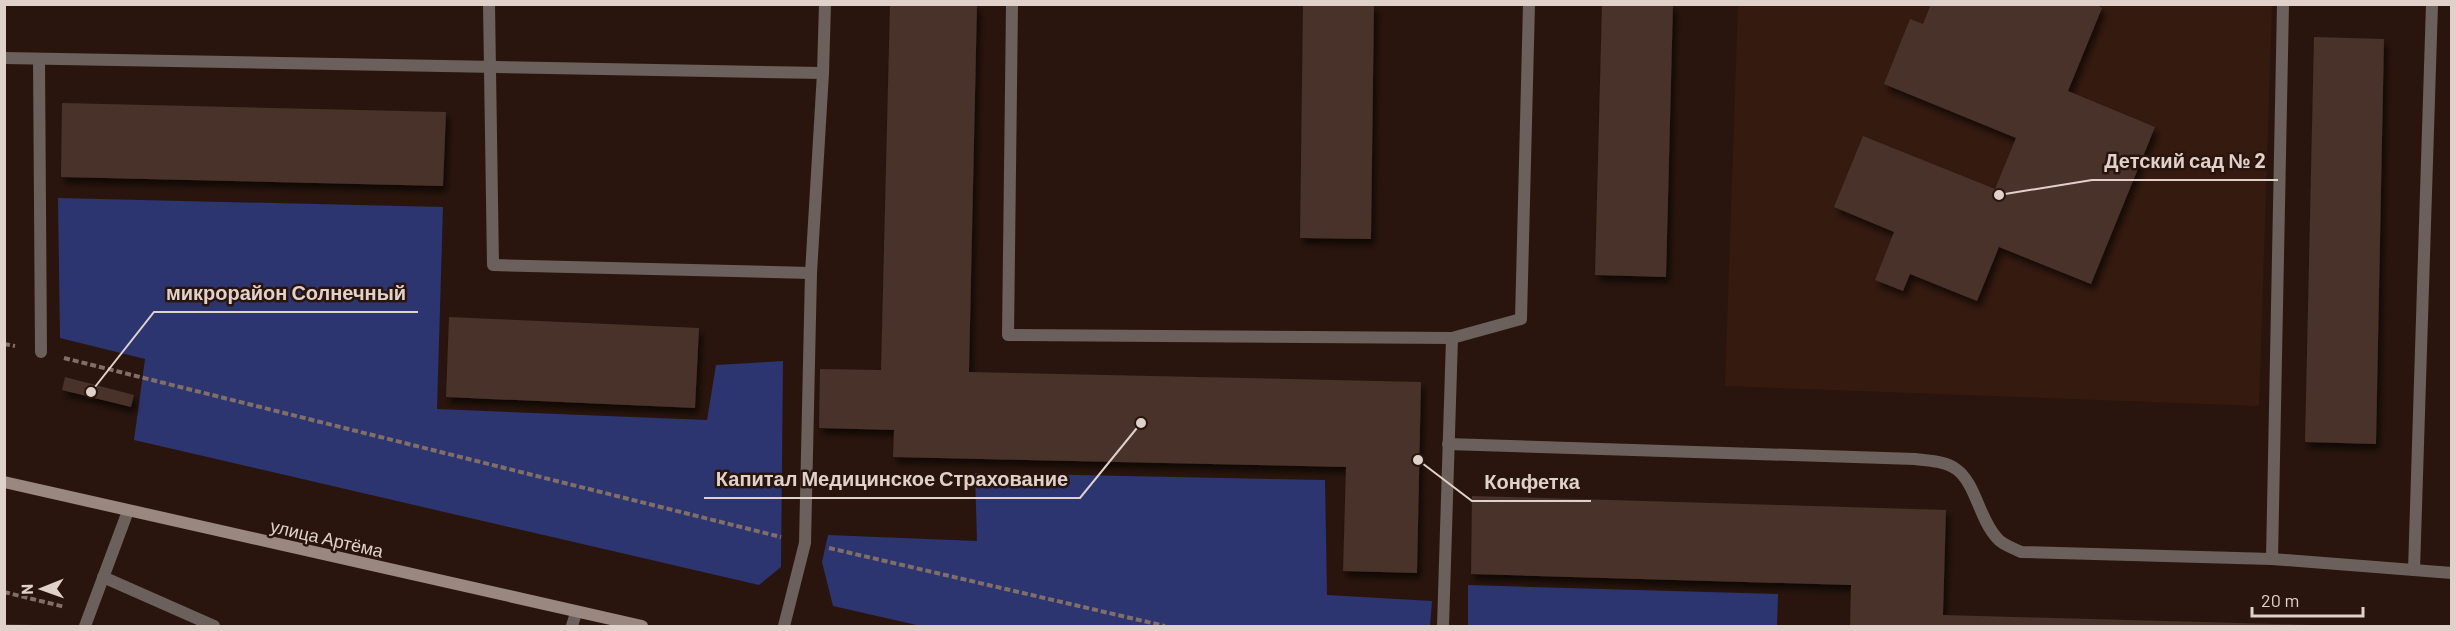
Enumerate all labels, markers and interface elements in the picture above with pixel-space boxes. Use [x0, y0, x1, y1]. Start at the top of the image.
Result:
callout: Детский сад № 2 [2092, 142, 2278, 180]
text: Детский сад № 2 [2104, 148, 2266, 172]
callout: микрорайон Солнечный [154, 274, 418, 312]
text: микрорайон Солнечный [166, 280, 406, 304]
callout: Капитал Медицинское Страхование [704, 460, 1080, 498]
callout: Конфетка [1472, 463, 1591, 501]
text: Капитал Медицинское Страхование [716, 466, 1068, 490]
text: Конфетка [1484, 469, 1581, 493]
street label: улица Артёма [268, 514, 387, 562]
north arrow [12, 559, 72, 619]
scale bar [2252, 580, 2363, 618]
text: N [17, 584, 36, 595]
text: 20 m [2261, 589, 2299, 611]

